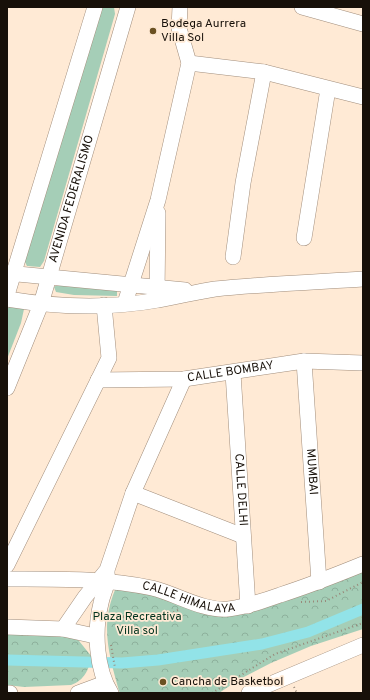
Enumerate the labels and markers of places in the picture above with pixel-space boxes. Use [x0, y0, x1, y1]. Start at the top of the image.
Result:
place label: Bodega Aurrera Villa Sol [161, 16, 246, 46]
marker: Bodega Aurrera Villa Sol [148, 26, 158, 36]
place label: Cancha de Basketbol [171, 674, 283, 690]
marker: Cancha de Basketbol [158, 677, 168, 687]

